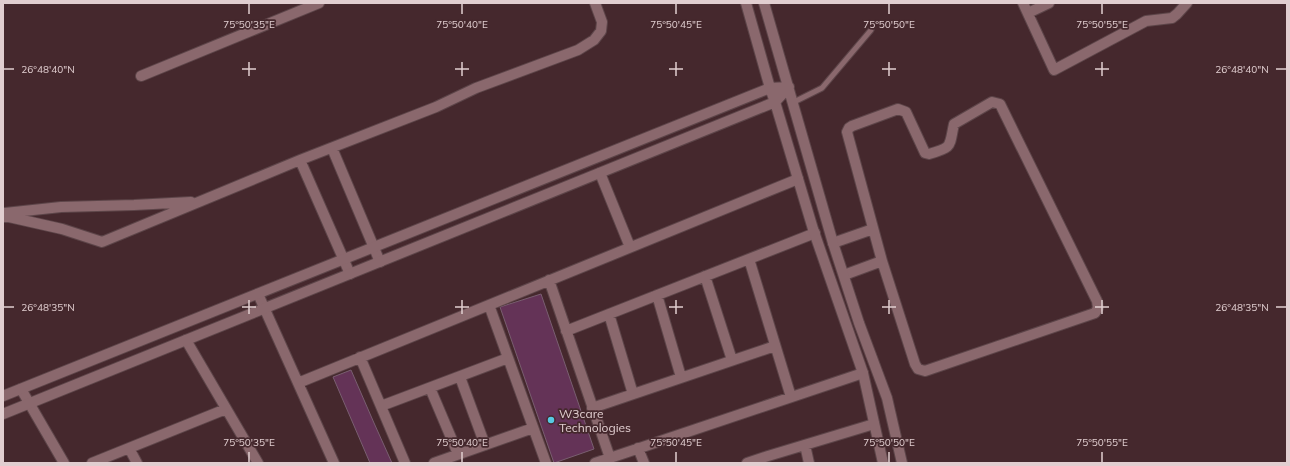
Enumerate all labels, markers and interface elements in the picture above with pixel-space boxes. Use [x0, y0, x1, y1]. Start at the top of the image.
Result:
text: 75°50'35"E [223, 18, 275, 31]
text: 75°50'40"E [436, 18, 488, 31]
text: 75°50'45"E [650, 18, 702, 31]
text: 75°50'50"E [863, 18, 915, 31]
text: 75°50'55"E [1076, 18, 1128, 31]
text: 26°48'40"N [21, 63, 75, 76]
text: 26°48'40"N [1215, 63, 1269, 76]
text: 26°48'35"N [21, 301, 75, 314]
text: 26°48'35"N [1215, 301, 1269, 314]
place label: W3care Technologies [559, 406, 631, 435]
marker: W3care Technologies [546, 415, 556, 425]
text: 75°50'35"E [223, 436, 275, 449]
text: 75°50'40"E [436, 436, 488, 449]
text: 75°50'45"E [650, 436, 702, 449]
text: 75°50'50"E [863, 436, 915, 449]
text: 75°50'55"E [1076, 436, 1128, 449]

